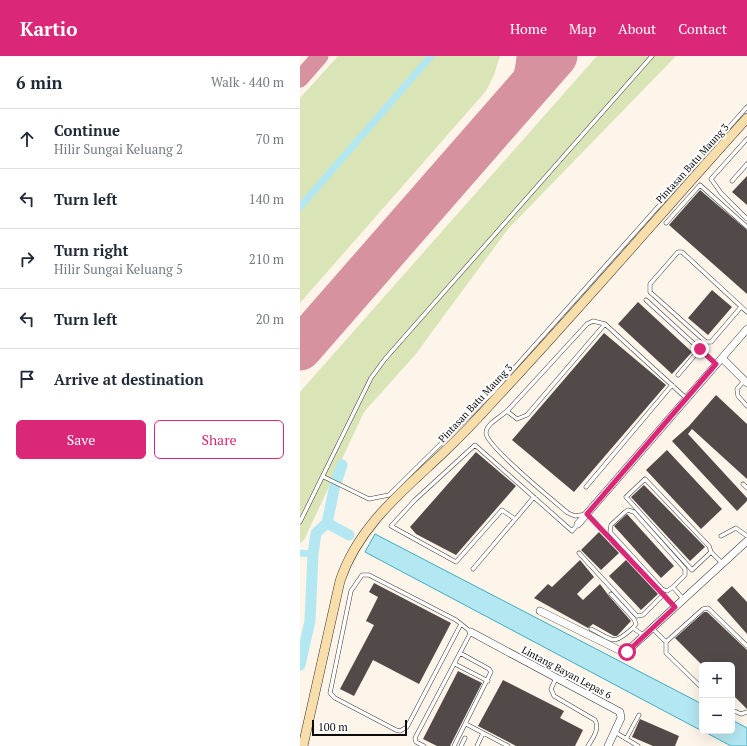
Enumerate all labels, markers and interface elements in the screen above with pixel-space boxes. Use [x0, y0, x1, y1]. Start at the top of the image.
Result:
text: Kartio [20, 16, 77, 41]
text: Home [510, 19, 547, 38]
text: Map [569, 19, 596, 38]
text: About [618, 19, 656, 38]
text: Contact [678, 19, 727, 38]
text: 6 min [16, 71, 63, 94]
text: Walk · 440 m [211, 73, 284, 91]
text: Continue [54, 120, 120, 140]
street label: Pintasan Batu Maung 3 [653, 121, 732, 206]
icon: ahead [16, 128, 38, 150]
text: 70 m [256, 130, 284, 148]
text: Hilir Sungai Keluang 2 [54, 140, 183, 158]
icon: left [16, 188, 38, 210]
text: Turn left [54, 189, 118, 209]
text: 140 m [249, 190, 284, 208]
text: Turn right [54, 240, 129, 260]
icon: right [16, 248, 38, 270]
text: 210 m [249, 250, 284, 268]
text: Hilir Sungai Keluang 5 [54, 260, 183, 278]
icon: left [16, 308, 38, 330]
text: Turn left [54, 309, 118, 329]
text: 20 m [256, 310, 284, 328]
route end [691, 340, 709, 358]
street label: Pintasan Batu Maung 3 [436, 361, 515, 445]
icon: arrive [16, 368, 38, 390]
text: Arrive at destination [54, 369, 204, 389]
button: Save [16, 420, 146, 459]
button: Share [154, 420, 284, 459]
street label: Lintang Bayan Lepas 6 [520, 643, 614, 702]
route start [618, 643, 636, 661]
map controls [699, 662, 735, 734]
button: + [699, 662, 735, 698]
button: − [699, 698, 735, 734]
scale bar [312, 718, 407, 737]
text: 100 m [318, 720, 348, 734]

